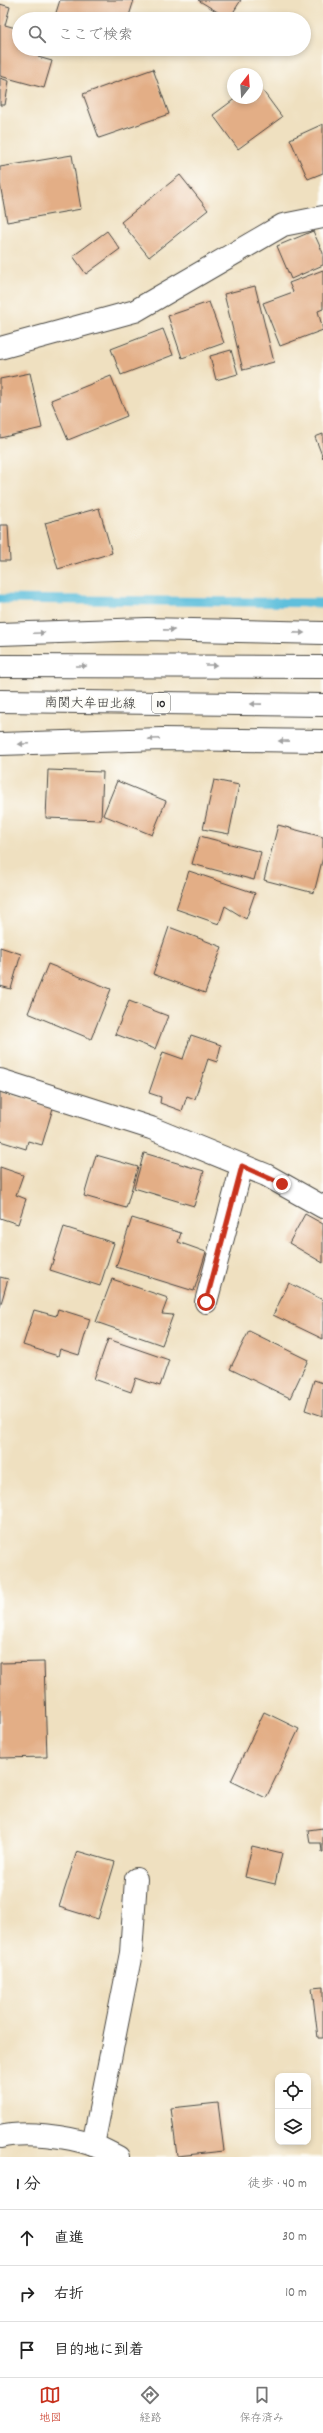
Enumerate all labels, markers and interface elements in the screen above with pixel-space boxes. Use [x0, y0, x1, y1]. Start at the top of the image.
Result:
search box [12, 12, 311, 56]
icon: search [26, 23, 48, 45]
text: ここで検索 [58, 25, 133, 47]
north arrow [227, 68, 263, 104]
one-way arrow [163, 627, 176, 633]
one-way arrow [33, 630, 46, 636]
one-way arrow [293, 630, 306, 636]
one-way arrow [205, 662, 218, 668]
one-way arrow [75, 663, 88, 669]
road number: 10 [152, 693, 170, 713]
street label: 南関大牟田北線 [44, 694, 137, 715]
one-way arrow [249, 701, 262, 707]
one-way arrow [147, 736, 160, 742]
one-way arrow [277, 738, 290, 744]
one-way arrow [18, 740, 30, 747]
route end [273, 1175, 291, 1193]
route start [197, 1293, 215, 1311]
map controls [275, 2073, 311, 2145]
button: locate [275, 2073, 311, 2109]
button: layers [275, 2109, 311, 2145]
text: 1 分 [16, 2174, 41, 2198]
text: 徒歩 · 40 m [248, 2175, 307, 2194]
icon: ahead [16, 2227, 38, 2249]
text: 直進 [54, 2228, 84, 2250]
text: 30 m [282, 2228, 307, 2247]
icon: right [16, 2283, 38, 2305]
text: 右折 [54, 2284, 84, 2306]
text: 10 m [285, 2284, 307, 2303]
icon: arrive [16, 2339, 38, 2361]
text: 目的地に到着 [54, 2340, 144, 2362]
tab: 地図 [39, 2384, 61, 2427]
tab: 経路 [139, 2384, 161, 2427]
tab: 保存済み [240, 2384, 284, 2427]

